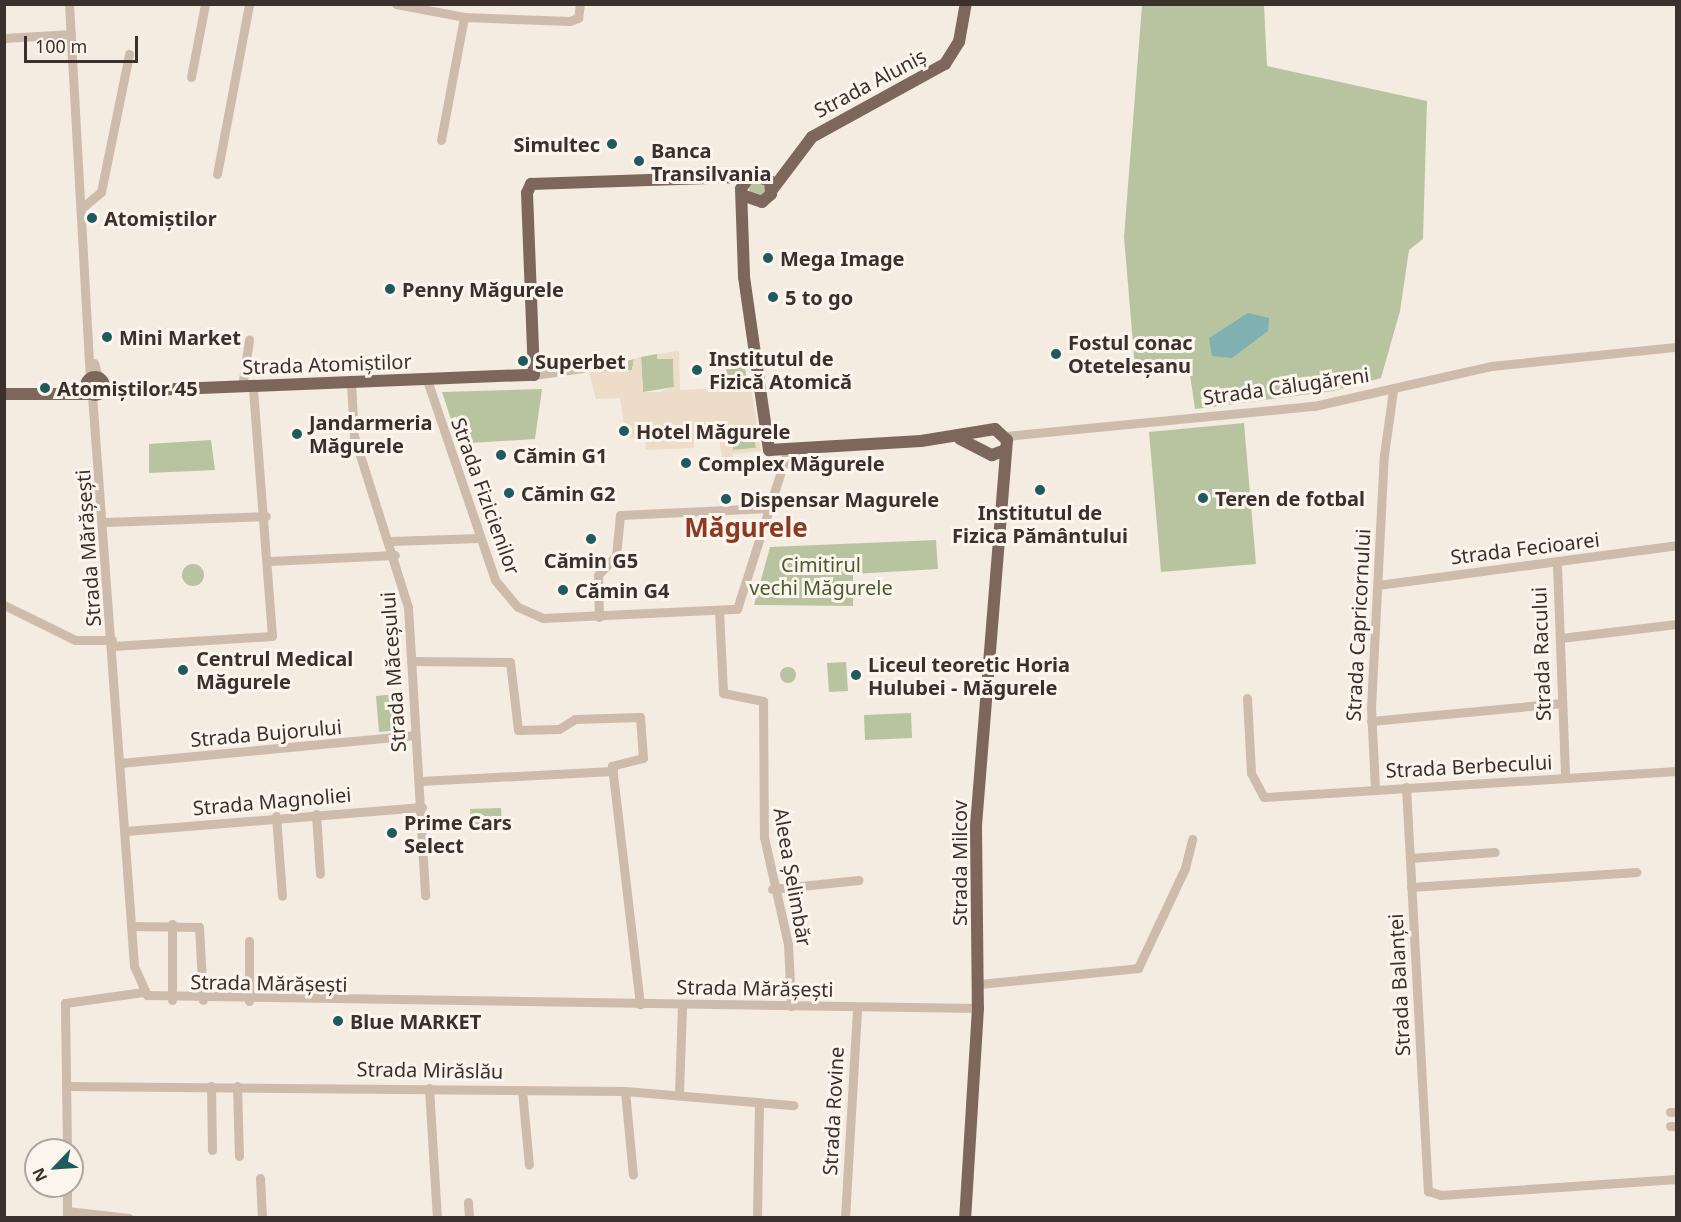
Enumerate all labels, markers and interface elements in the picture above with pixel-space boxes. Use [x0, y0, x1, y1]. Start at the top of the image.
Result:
scale bar [27, 24, 141, 62]
text: 100 m [35, 34, 87, 58]
street label: Strada Aluniș [810, 43, 930, 123]
place label: Simultec [514, 132, 600, 156]
marker: Simultec [605, 137, 619, 151]
place label: Banca Transilvania [651, 138, 771, 185]
marker: Banca Transilvania [632, 154, 646, 168]
place label: Atomiștilor [104, 206, 217, 230]
marker: Atomiștilor [85, 211, 99, 225]
place label: Mega Image [780, 246, 904, 270]
marker: Mega Image [761, 251, 775, 265]
place label: Penny Măgurele [402, 277, 564, 301]
marker: Penny Măgurele [383, 282, 397, 296]
place label: 5 to go [785, 285, 853, 309]
marker: 5 to go [766, 290, 780, 304]
place label: Mini Market [119, 325, 241, 349]
marker: Mini Market [100, 330, 114, 344]
place label: Fostul conac Oteteleșanu [1068, 330, 1192, 377]
place label: Institutul de Fizică Atomică [709, 346, 852, 393]
marker: Fostul conac Oteteleșanu [1049, 347, 1063, 361]
street label: Strada Atomiștilor [242, 349, 412, 379]
place label: Superbet [535, 349, 626, 373]
marker: Superbet [516, 354, 530, 368]
street label: Strada Călugăreni [1201, 362, 1371, 410]
marker: Institutul de Fizică Atomică [690, 363, 704, 377]
place label: Atomiștilor 45 [57, 376, 198, 400]
marker: Atomiștilor 45 [38, 381, 52, 395]
place label: Jandarmeria Măgurele [309, 410, 432, 457]
street label: Strada Fizicienilor [446, 414, 526, 578]
place label: Hotel Măgurele [636, 419, 790, 443]
marker: Hotel Măgurele [617, 424, 631, 438]
marker: Jandarmeria Măgurele [290, 427, 304, 441]
place label: Cămin G1 [513, 443, 607, 467]
marker: Cămin G1 [494, 448, 508, 462]
place label: Complex Măgurele [698, 451, 885, 475]
marker: Complex Măgurele [679, 456, 693, 470]
street label: Strada Mărășești [71, 469, 105, 627]
place label: Cămin G2 [521, 481, 615, 505]
marker: Institutul de Fizica Pământului [1033, 483, 1047, 497]
marker: Cămin G2 [502, 486, 516, 500]
place label: Teren de fotbal [1215, 486, 1365, 510]
place label: Dispensar Magurele [740, 487, 939, 511]
marker: Dispensar Magurele [717, 490, 735, 508]
marker: Teren de fotbal [1196, 491, 1210, 505]
place label: Institutul de Fizica Pământului [952, 500, 1128, 547]
district label: Măgurele [684, 512, 808, 544]
street label: Strada Fecioarei [1449, 527, 1601, 569]
street label: Strada Capricornului [1341, 528, 1375, 722]
marker: Cămin G5 [584, 532, 598, 546]
place label: Cămin G5 [544, 548, 638, 572]
park label: Cimitirul vechi Măgurele [749, 552, 893, 599]
place label: Cămin G4 [575, 578, 669, 602]
marker: Cămin G4 [556, 583, 570, 597]
street label: Strada Racului [1527, 586, 1555, 722]
street label: Strada Măceșului [375, 591, 411, 753]
place label: Centrul Medical Măgurele [196, 646, 353, 693]
place label: Liceul teoretic Horia Hulubei - Măgurele [868, 652, 1070, 699]
marker: Centrul Medical Măgurele [174, 661, 192, 679]
marker: Liceul teoretic Horia Hulubei - Măgurele [849, 668, 863, 682]
street label: Strada Bujorului [189, 714, 343, 752]
street label: Strada Berbecului [1385, 750, 1553, 782]
street label: Strada Magnoliei [192, 782, 352, 820]
street label: Strada Milcov [947, 800, 971, 926]
street label: Aleea Șelimbăr [769, 806, 817, 948]
place label: Prime Cars Select [404, 810, 512, 857]
marker: Prime Cars Select [385, 826, 399, 840]
street label: Strada Balanței [1383, 913, 1415, 1057]
street label: Strada Mărășești [190, 970, 348, 996]
street label: Strada Mărășești [676, 975, 834, 1001]
place label: Blue MARKET [350, 1009, 481, 1033]
marker: Blue MARKET [331, 1014, 345, 1028]
street label: Strada Rovine [818, 1046, 848, 1176]
street label: Strada Mirăslău [356, 1057, 504, 1083]
north arrow [24, 1138, 84, 1198]
text: N [27, 1164, 52, 1185]

